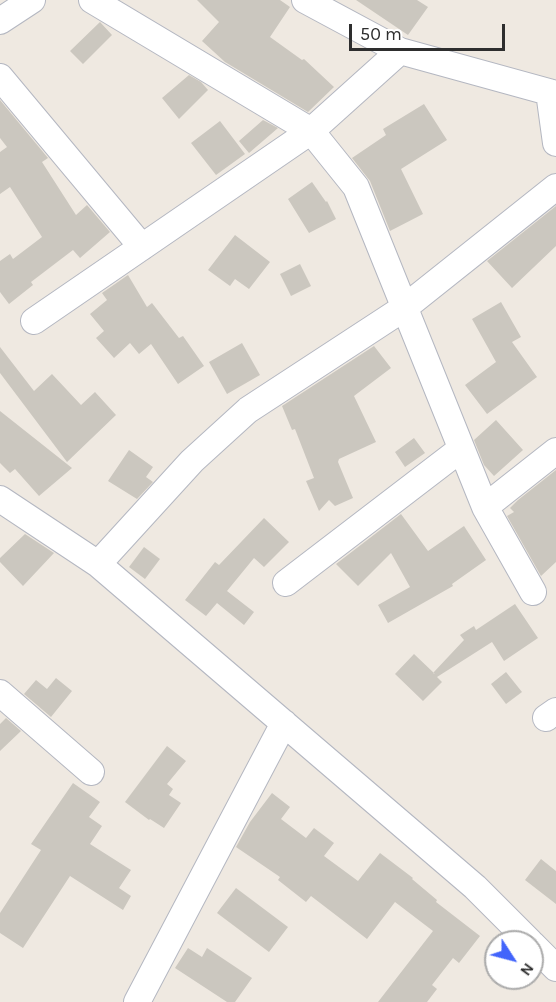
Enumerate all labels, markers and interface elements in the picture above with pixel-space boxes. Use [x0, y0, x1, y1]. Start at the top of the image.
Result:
scale bar [352, 12, 508, 50]
text: 50 m [360, 23, 402, 45]
north arrow [484, 930, 544, 990]
text: N [516, 959, 538, 980]

